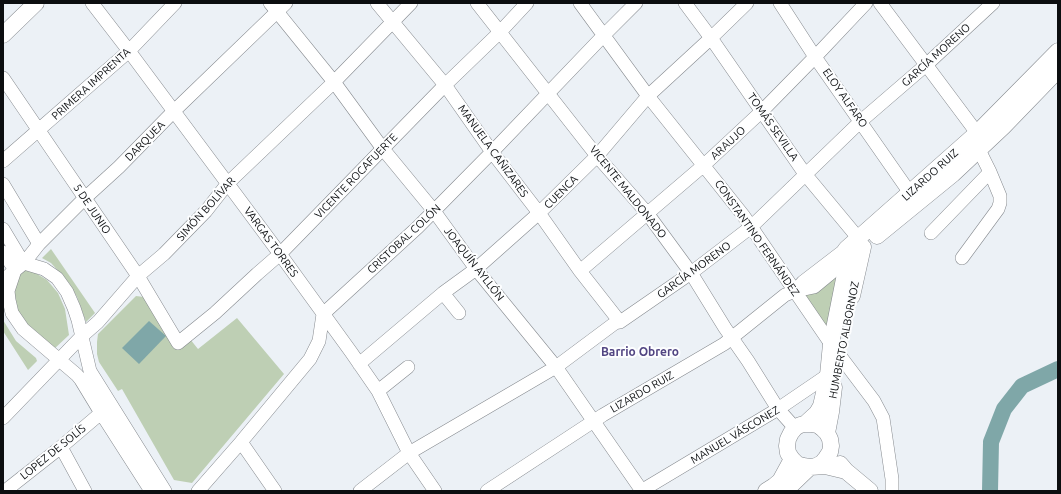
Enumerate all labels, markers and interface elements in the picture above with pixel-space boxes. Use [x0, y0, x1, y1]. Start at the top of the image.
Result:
street label: GARCÍA MORENO [899, 21, 973, 89]
street label: PRIMERA IMPRENTA [49, 45, 133, 123]
street label: ELOY ALFARO [820, 66, 870, 130]
street label: TOMÁS SEVILLA [745, 90, 801, 164]
street label: MANUELA CAÑIZARES [455, 102, 531, 200]
street label: DARQUEA [122, 118, 168, 164]
street label: ARAUJO [708, 124, 748, 162]
street label: VICENTE ROCAFUERTE [312, 131, 400, 221]
street label: VICENTE MALDONADO [587, 143, 669, 241]
street label: LIZARDO RUIZ [899, 146, 961, 204]
street label: CUENCA [541, 172, 581, 212]
street label: SIMÓN BOLÍVAR [174, 174, 238, 244]
street label: CONSTANTINO FERNÁNDEZ [712, 177, 802, 299]
street label: 5 DE JUNIO [71, 182, 113, 236]
street label: CRISTOBAL COLÓN [365, 202, 443, 276]
street label: VARGAS TORRES [241, 204, 301, 280]
street label: JOAQUÍN AYLLÓN [441, 224, 507, 304]
street label: GARCÍA MORENO [655, 239, 733, 301]
street label: HUMBERTO ALBORNOZ [826, 280, 862, 400]
district label: Barrio Obrero [601, 345, 679, 359]
street label: LIZARDO RUIZ [608, 369, 676, 415]
street label: MANUEL VÁSCONEZ [688, 403, 782, 467]
street label: LOPEZ DE SOLÍS [18, 422, 88, 482]

